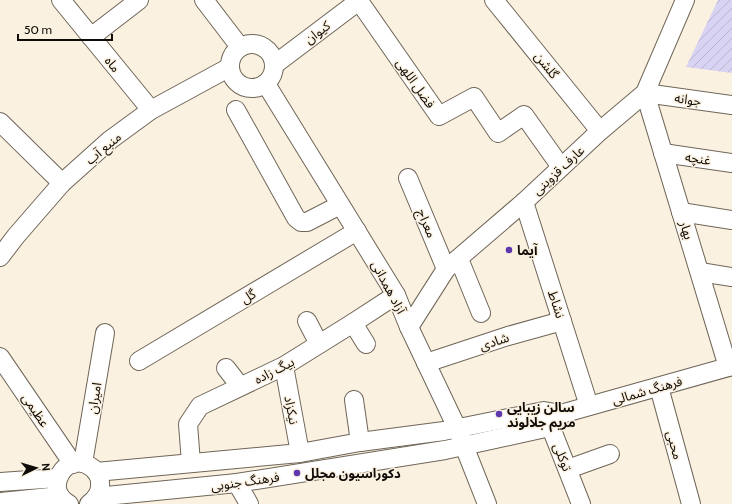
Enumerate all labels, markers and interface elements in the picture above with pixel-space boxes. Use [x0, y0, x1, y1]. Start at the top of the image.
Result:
scale bar [18, 16, 112, 42]
street label: کیوان [301, 17, 334, 48]
text: 50 m [24, 22, 52, 37]
street label: گلشن [531, 48, 563, 83]
street label: ماه [102, 53, 124, 75]
street label: فضل اللهی [392, 55, 439, 112]
street label: جوانه [674, 89, 703, 109]
street label: منبع آب [82, 128, 126, 170]
street label: عارف قزوینی [529, 142, 588, 199]
street label: غنچه [684, 148, 712, 170]
street label: معراج [411, 206, 440, 241]
street label: بهار [675, 218, 697, 242]
place label: آيما [517, 242, 538, 258]
marker: آيما [504, 245, 514, 255]
street label: آزاد همدانی [367, 258, 410, 318]
street label: گل [238, 285, 260, 308]
street label: نشاط [545, 288, 569, 320]
street label: شادی [477, 329, 511, 354]
street label: بیگ زاده [251, 353, 297, 387]
street label: فرهنگ شمالی [610, 372, 684, 409]
street label: امیران [84, 381, 105, 415]
street label: عظیمی [18, 390, 53, 431]
street label: نیکزاد [281, 394, 303, 426]
place label: سالن زیبایی مریم جلالوند [507, 399, 575, 433]
marker: سالن زیبایی مریم جلالوند [494, 409, 504, 419]
street label: محبی [663, 429, 687, 462]
street label: توکلی [549, 441, 576, 474]
north arrow [16, 448, 56, 488]
text: N [39, 463, 53, 472]
place label: دکوراسیون مجلل [305, 465, 401, 481]
street label: فرهنگ جنوبی [210, 468, 281, 495]
marker: دکوراسیون مجلل [292, 468, 302, 478]

